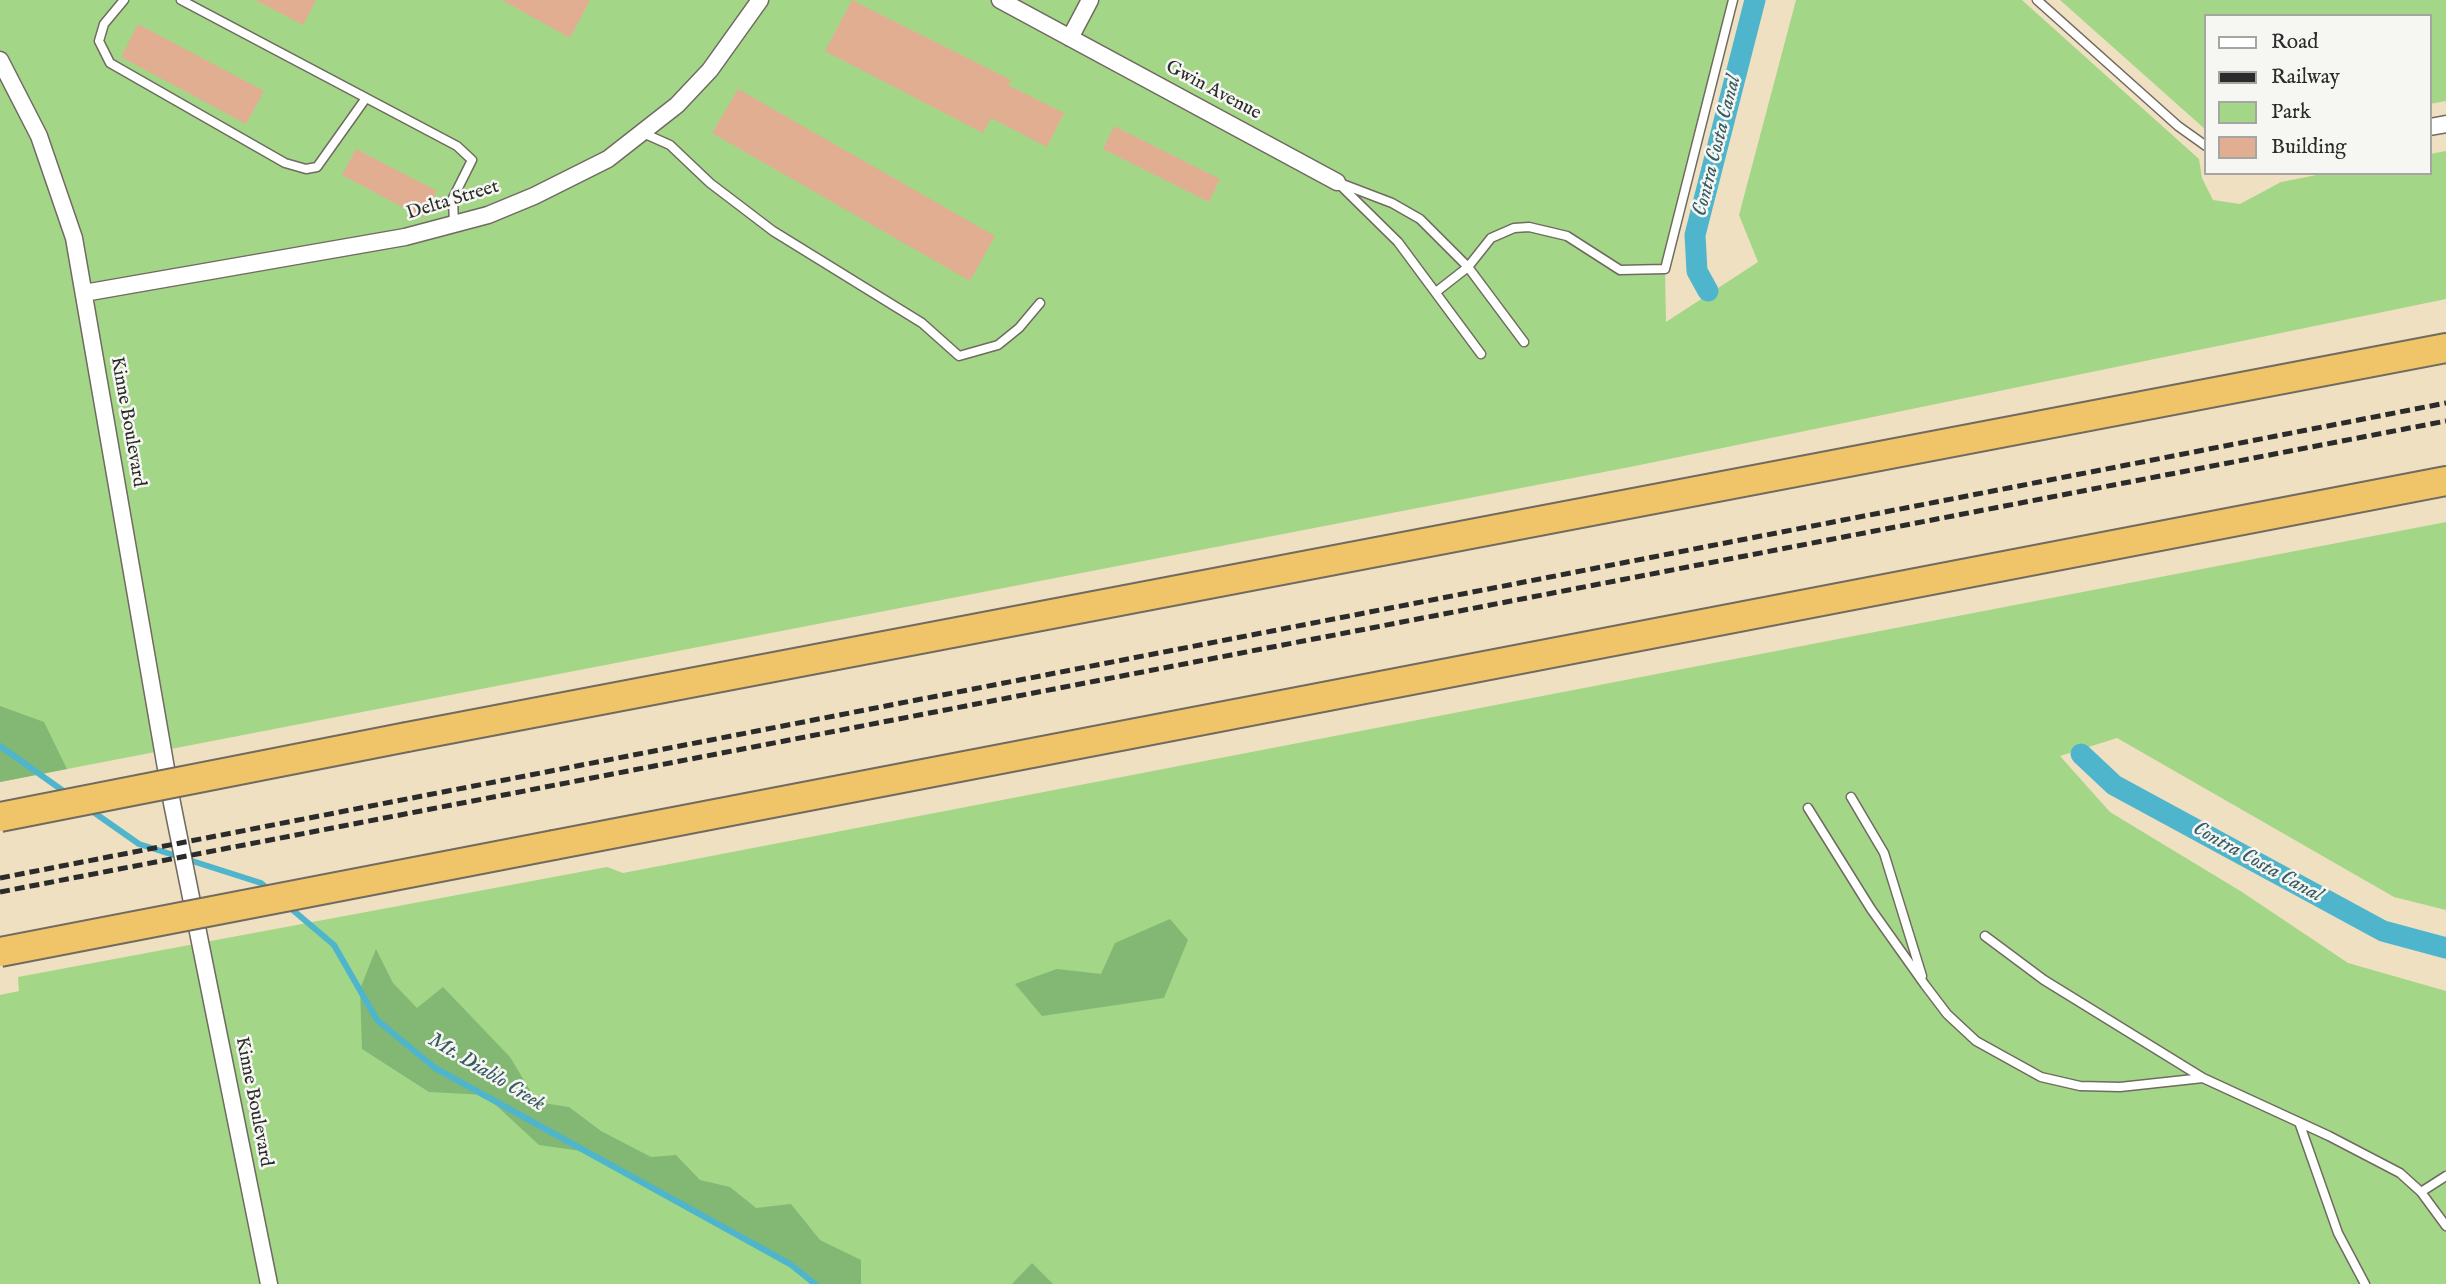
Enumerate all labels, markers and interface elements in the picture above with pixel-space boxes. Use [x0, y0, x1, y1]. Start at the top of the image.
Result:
legend [2204, 14, 2432, 175]
text: Road [2271, 29, 2318, 56]
street label: Gwin Avenue [1161, 56, 1265, 126]
text: Railway [2271, 64, 2340, 91]
water label: Contra Costa Canal [1688, 73, 1748, 219]
text: Park [2271, 99, 2311, 126]
text: Building [2271, 134, 2346, 161]
street label: Delta Street [404, 176, 502, 226]
street label: Kinne Boulevard [104, 355, 150, 489]
water label: Contra Costa Canal [2188, 817, 2326, 909]
water label: Mt. Diablo Creek [423, 1028, 549, 1118]
street label: Kinne Boulevard [229, 1035, 277, 1169]

